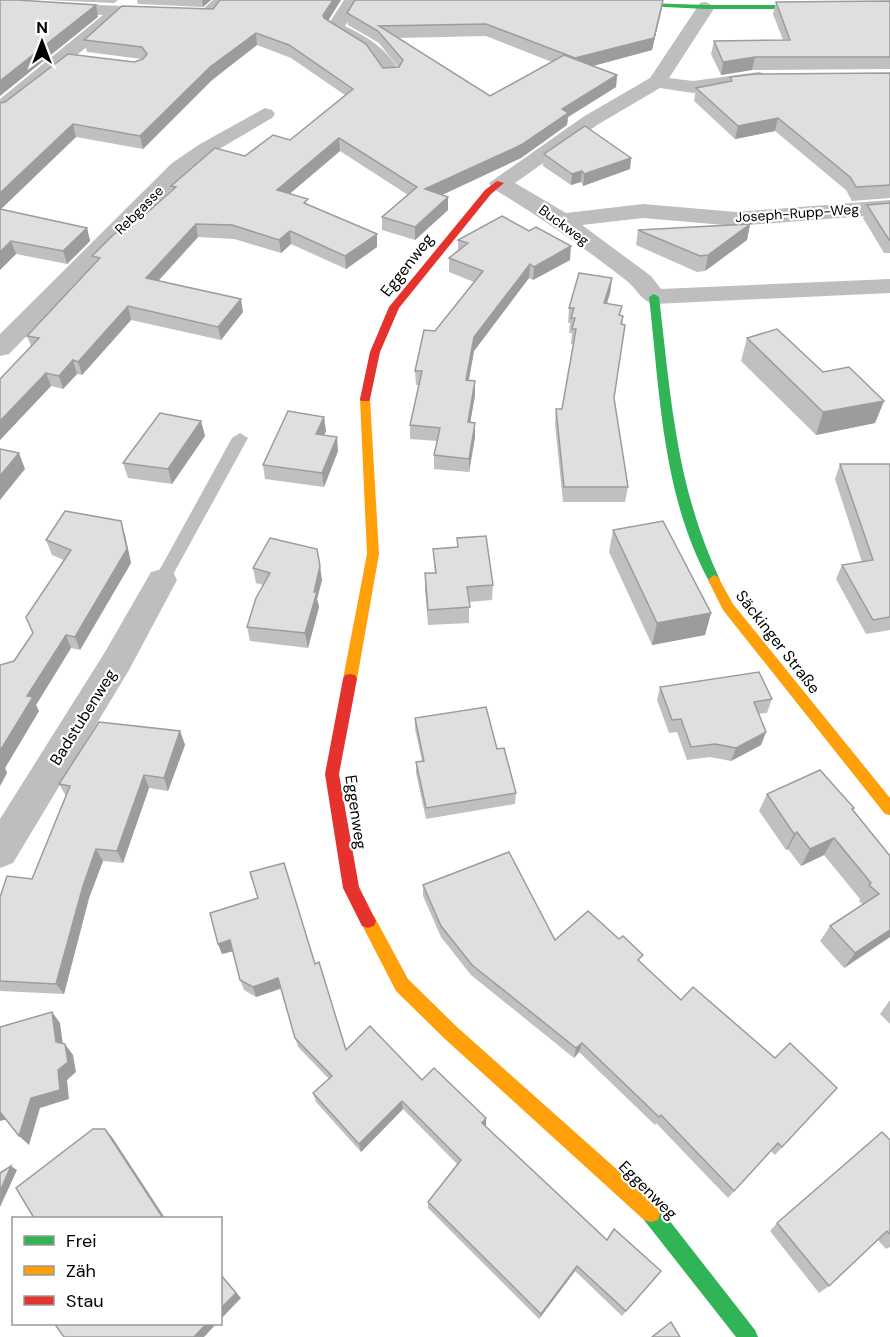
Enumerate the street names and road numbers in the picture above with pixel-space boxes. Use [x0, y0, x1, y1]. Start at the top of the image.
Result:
street label: Rebgasse [111, 182, 167, 238]
street label: Joseph-Rupp-Weg [734, 200, 860, 226]
street label: Buckweg [535, 201, 593, 249]
street label: Eggenweg [376, 229, 438, 301]
street label: Säckinger Straße [731, 586, 825, 698]
street label: Badstubenweg [45, 665, 121, 769]
street label: Eggenweg [340, 774, 372, 851]
street label: Eggenweg [614, 1156, 682, 1224]

